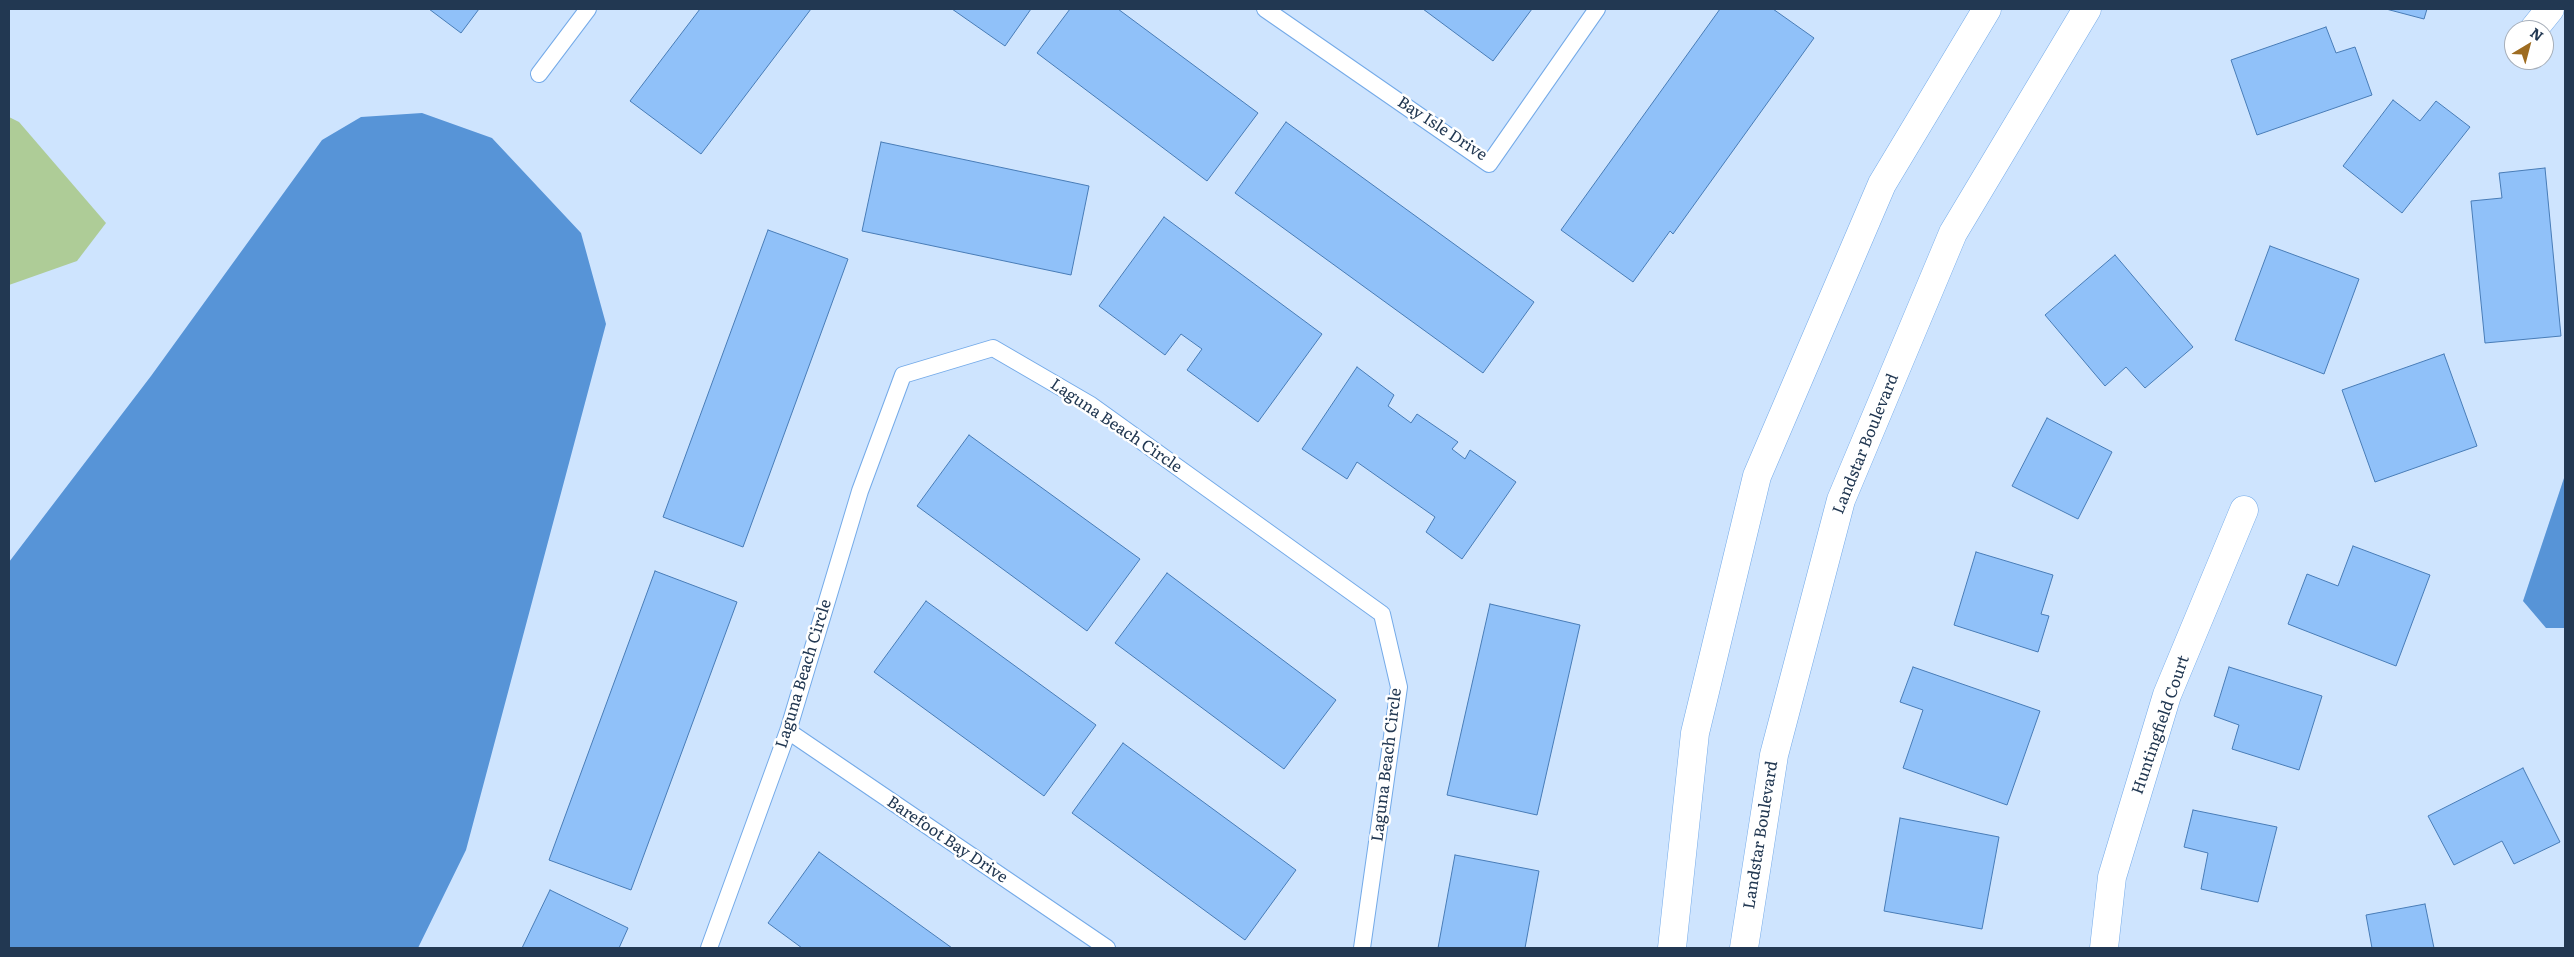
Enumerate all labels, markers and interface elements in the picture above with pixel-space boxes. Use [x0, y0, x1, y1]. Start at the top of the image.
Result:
north arrow [2504, 20, 2554, 70]
text: N [2527, 22, 2548, 45]
street label: Bay Isle Drive [1393, 93, 1491, 165]
street label: Landstar Boulevard [1829, 371, 1903, 517]
street label: Laguna Beach Circle [1047, 375, 1185, 477]
street label: Laguna Beach Circle [772, 597, 836, 751]
street label: Huntingfield Court [2128, 653, 2194, 797]
street label: Laguna Beach Circle [1368, 687, 1406, 843]
street label: Landstar Boulevard [1740, 760, 1782, 910]
street label: Barefoot Bay Drive [883, 792, 1011, 888]

